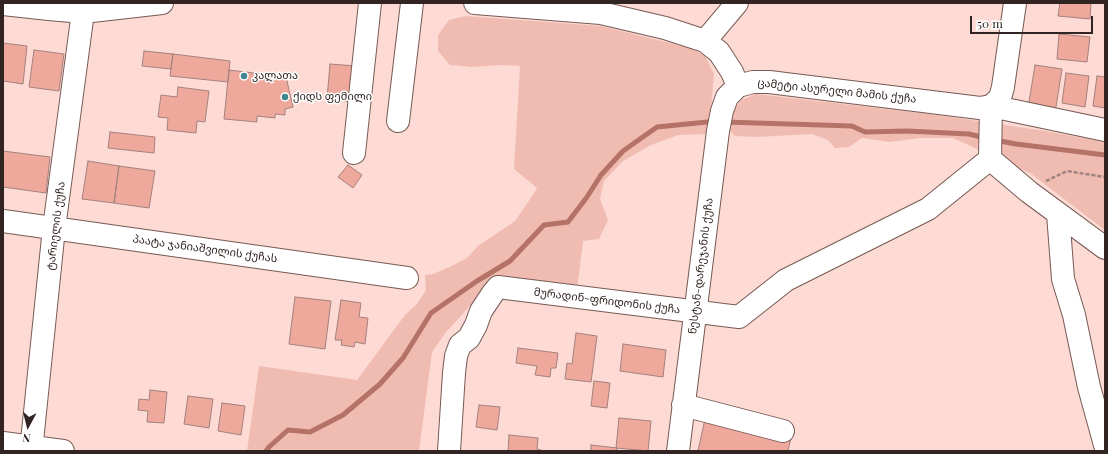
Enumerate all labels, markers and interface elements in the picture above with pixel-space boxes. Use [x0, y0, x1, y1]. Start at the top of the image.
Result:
scale bar [972, 8, 1095, 34]
text: 50 m [977, 15, 1003, 31]
place label: კალათა [252, 69, 298, 83]
marker: კალათა [239, 71, 249, 81]
street label: ცამეტი ასურელი მამის ქუჩა [757, 76, 917, 106]
place label: ქიდს ფემილი [293, 90, 372, 104]
marker: ქიდს ფემილი [280, 92, 290, 102]
street label: ტარიელის ქუჩა [44, 181, 68, 271]
street label: ნესტან-დარეჯანის ქუჩა [686, 197, 716, 335]
street label: პაატა ჯანიაშვილის ქუჩას [132, 232, 278, 266]
street label: მურადინ-ფრიდონის ქუჩა [533, 285, 681, 317]
north arrow [8, 406, 48, 446]
text: N [22, 430, 31, 446]

